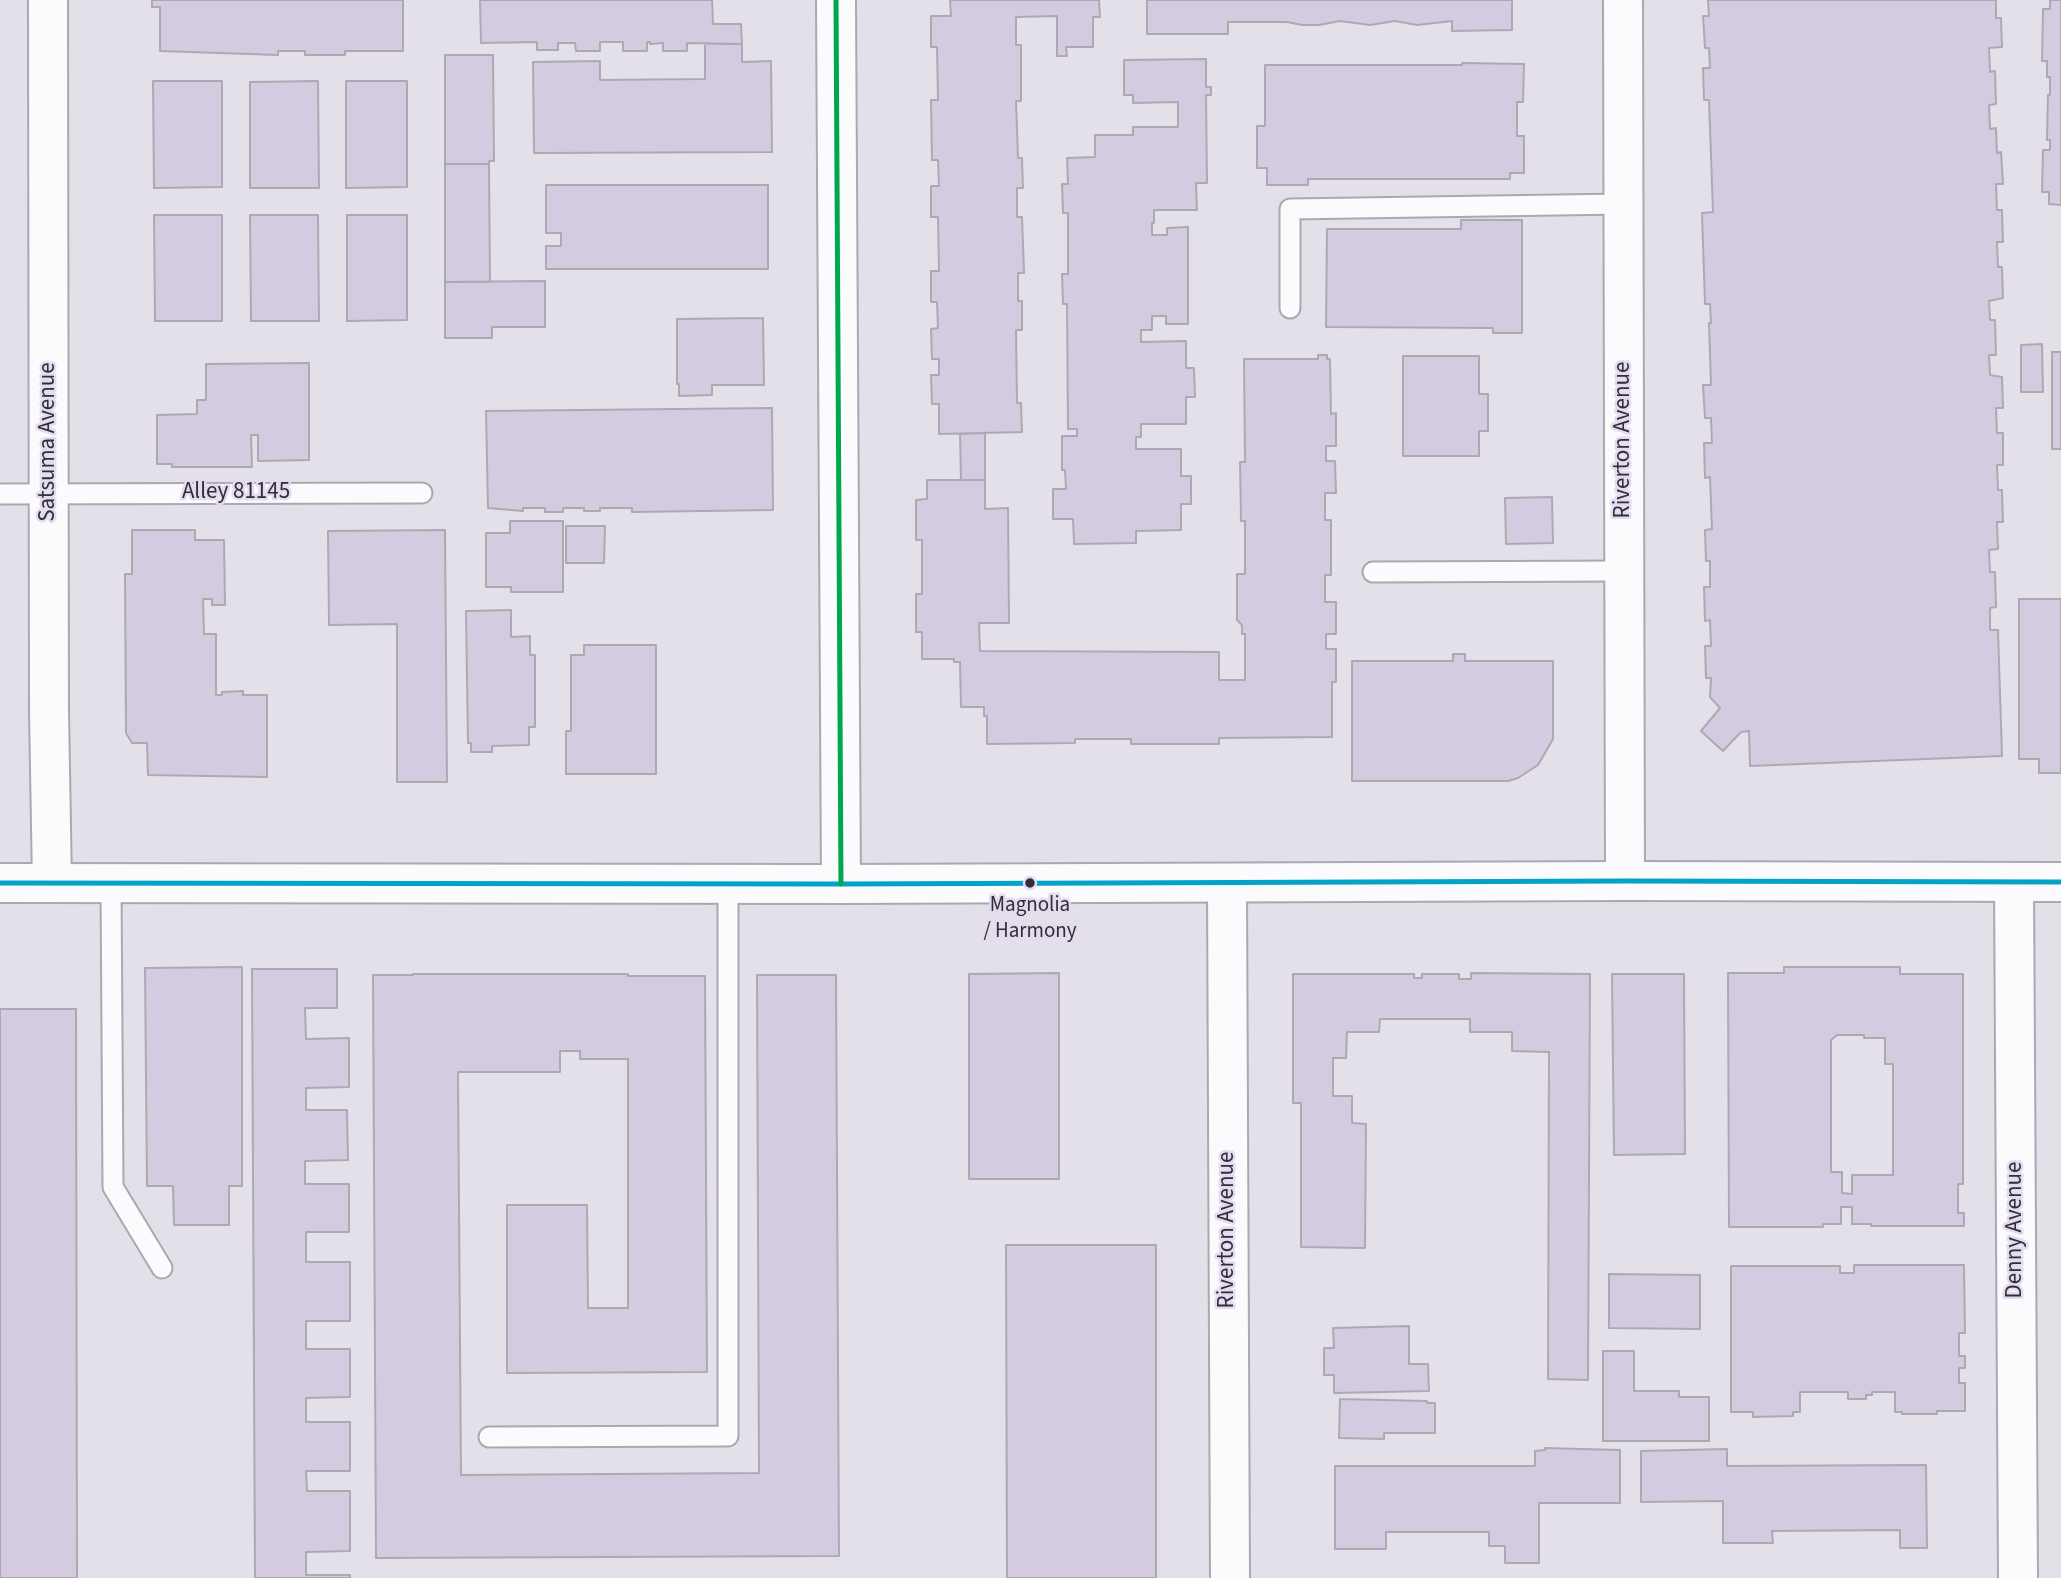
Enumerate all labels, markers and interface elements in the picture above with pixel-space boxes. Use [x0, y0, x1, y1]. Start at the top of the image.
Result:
street label: Satsuma Avenue [35, 362, 63, 522]
street label: Riverton Avenue [1610, 362, 1638, 518]
street label: Alley 81145 [182, 479, 290, 507]
marker: Magnolia / Harmony [1023, 876, 1037, 890]
place label: Magnolia / Harmony [983, 893, 1077, 943]
street label: Riverton Avenue [1214, 1152, 1242, 1308]
street label: Denny Avenue [2002, 1162, 2030, 1298]

